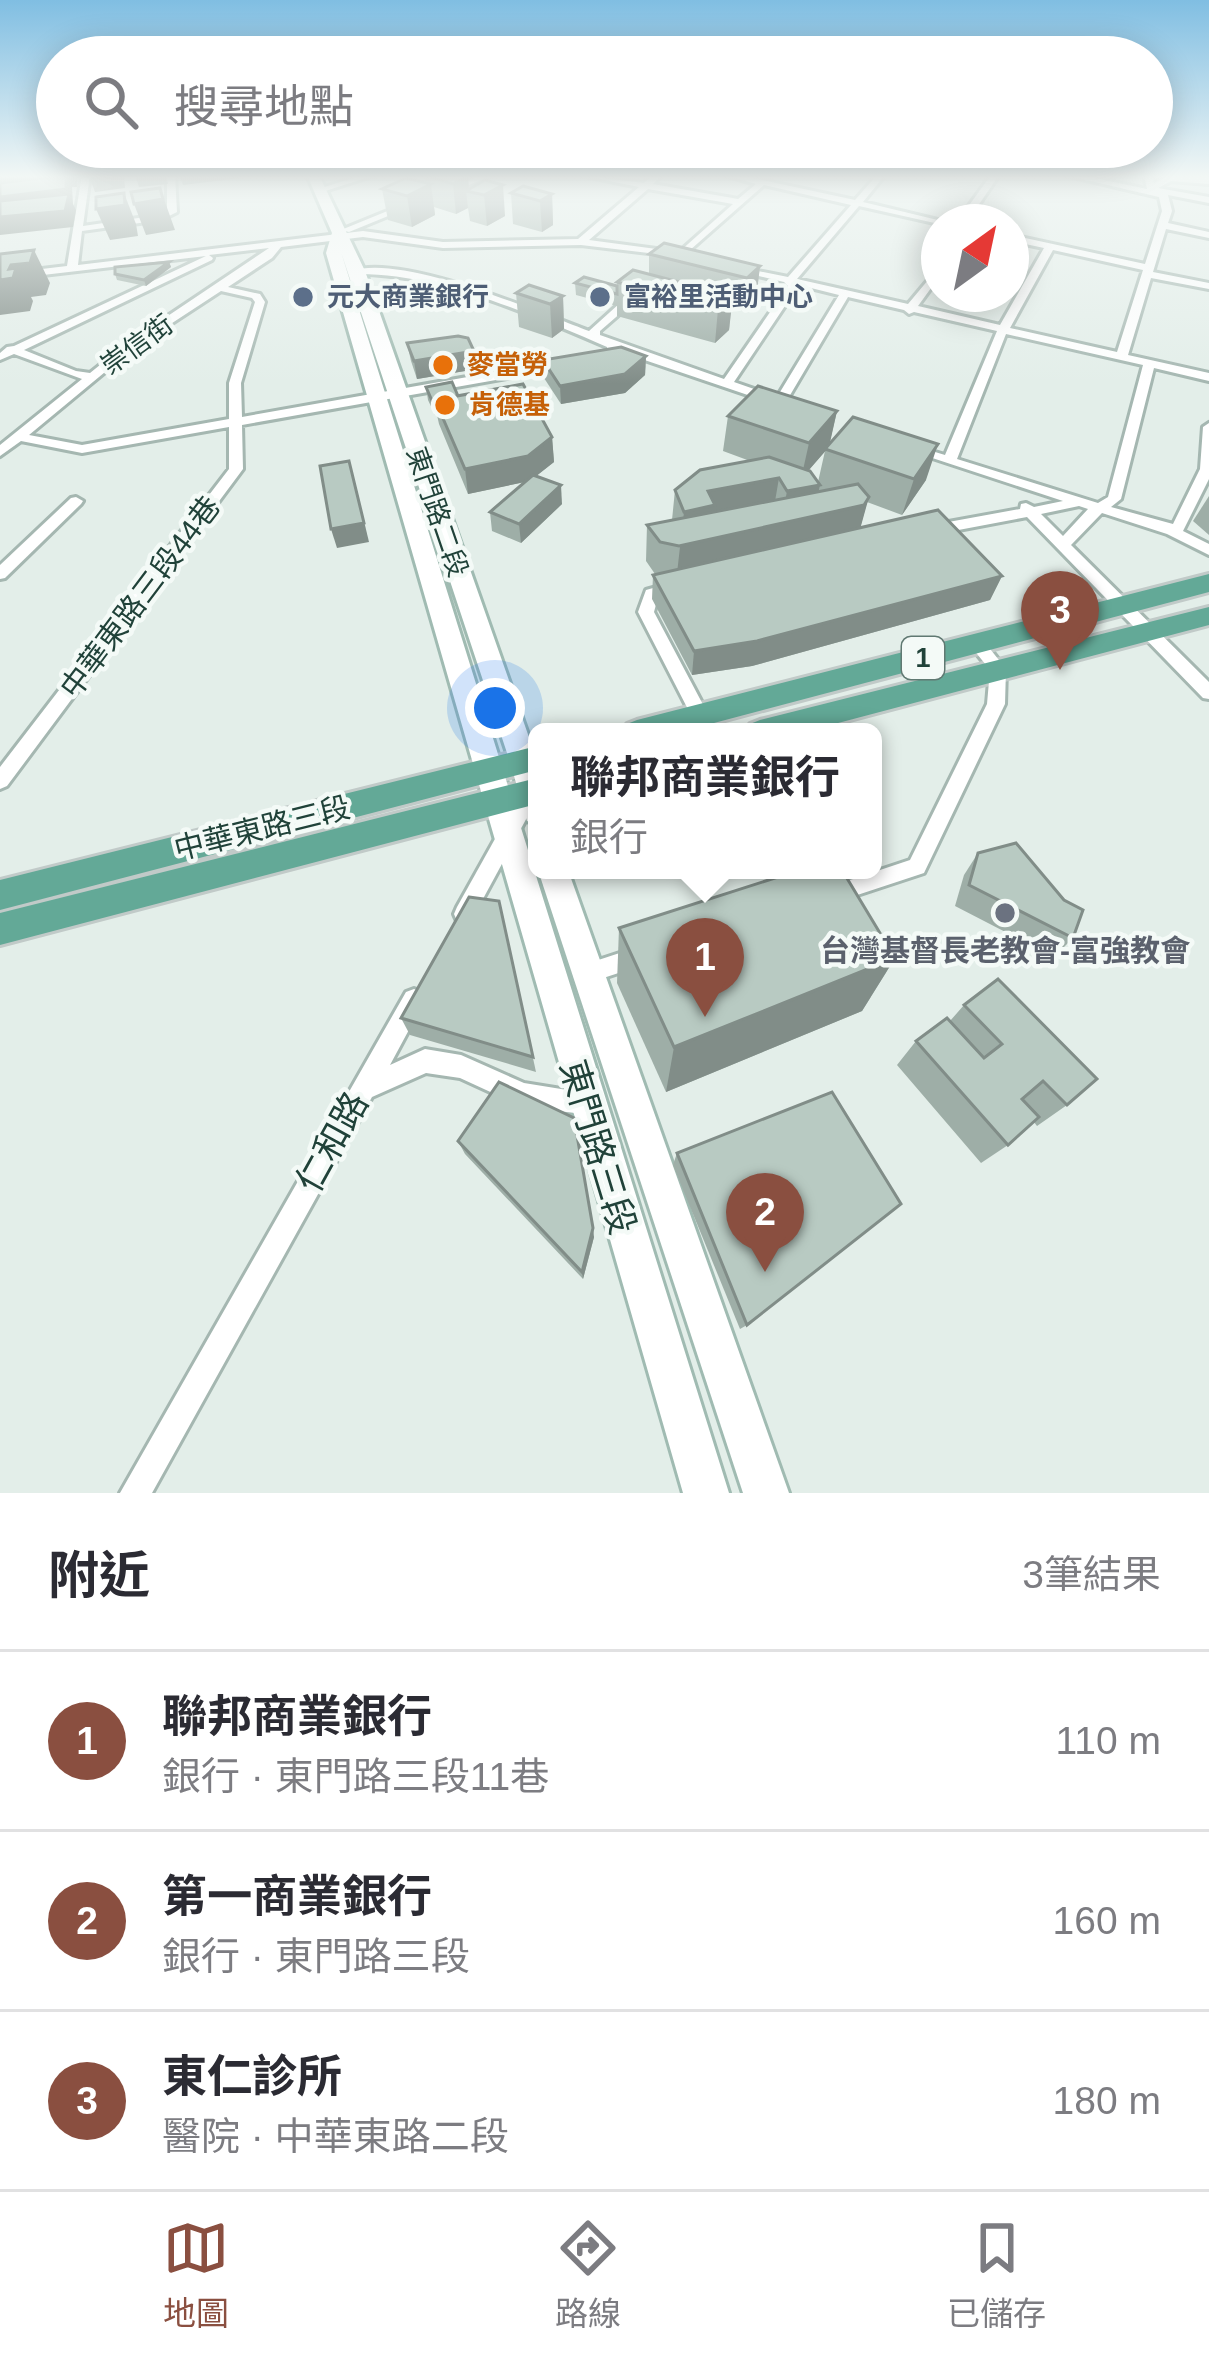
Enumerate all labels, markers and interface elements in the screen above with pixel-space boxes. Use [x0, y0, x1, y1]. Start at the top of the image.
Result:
search box [36, 36, 1173, 168]
icon: search [78, 69, 144, 135]
text: 搜尋地點 [174, 81, 354, 132]
north arrow [921, 204, 1029, 312]
place label: 元大商業銀行 [327, 282, 489, 312]
place label: 富裕里活動中心 [624, 282, 813, 312]
marker: 元大商業銀行 [290, 284, 316, 310]
marker: 富裕里活動中心 [587, 284, 613, 310]
street label: 崇信街 [95, 309, 179, 381]
place label: 麥當勞 [467, 350, 548, 380]
marker: 麥當勞 [430, 352, 456, 378]
place label: 肯德基 [469, 390, 550, 420]
marker: 肯德基 [432, 392, 458, 418]
street label: 東門路二段 [401, 443, 473, 581]
street label: 中華東路三段44巷 [54, 490, 226, 704]
pin: 3 [1021, 571, 1099, 670]
road number: 1 [902, 637, 944, 679]
your location [465, 678, 525, 738]
popup [528, 723, 882, 879]
text: 聯邦商業銀行 [570, 752, 840, 803]
street label: 中華東路三段 [171, 790, 353, 866]
text: 銀行 [570, 816, 648, 859]
marker: 台灣基督長老教會-富強教會 [992, 900, 1018, 926]
pin: 1 [666, 918, 744, 1017]
place label: 台灣基督長老教會-富強教會 [820, 934, 1191, 967]
street label: 東門路三段 [552, 1055, 644, 1239]
street label: 仁和路 [288, 1085, 376, 1199]
pin: 2 [726, 1173, 804, 1272]
text: 附近 [48, 1547, 150, 1604]
text: 3筆結果 [1022, 1553, 1161, 1596]
text: 聯邦商業銀行 [162, 1691, 432, 1742]
text: 1 [76, 1719, 98, 1762]
text: 110 m [1056, 1719, 1161, 1762]
text: 銀行 · 東門路三段11巷 [162, 1755, 549, 1798]
text: 第一商業銀行 [162, 1871, 432, 1922]
text: 2 [76, 1899, 98, 1942]
text: 160 m [1053, 1899, 1161, 1942]
text: 銀行 · 東門路三段 [162, 1935, 470, 1978]
text: 東仁診所 [162, 2051, 342, 2102]
text: 3 [76, 2079, 98, 2122]
text: 180 m [1053, 2079, 1161, 2122]
text: 醫院 · 中華東路二段 [162, 2115, 509, 2158]
tab: 地圖 [163, 2215, 229, 2335]
tab: 路線 [555, 2215, 621, 2335]
tab: 已儲存 [947, 2215, 1046, 2335]

